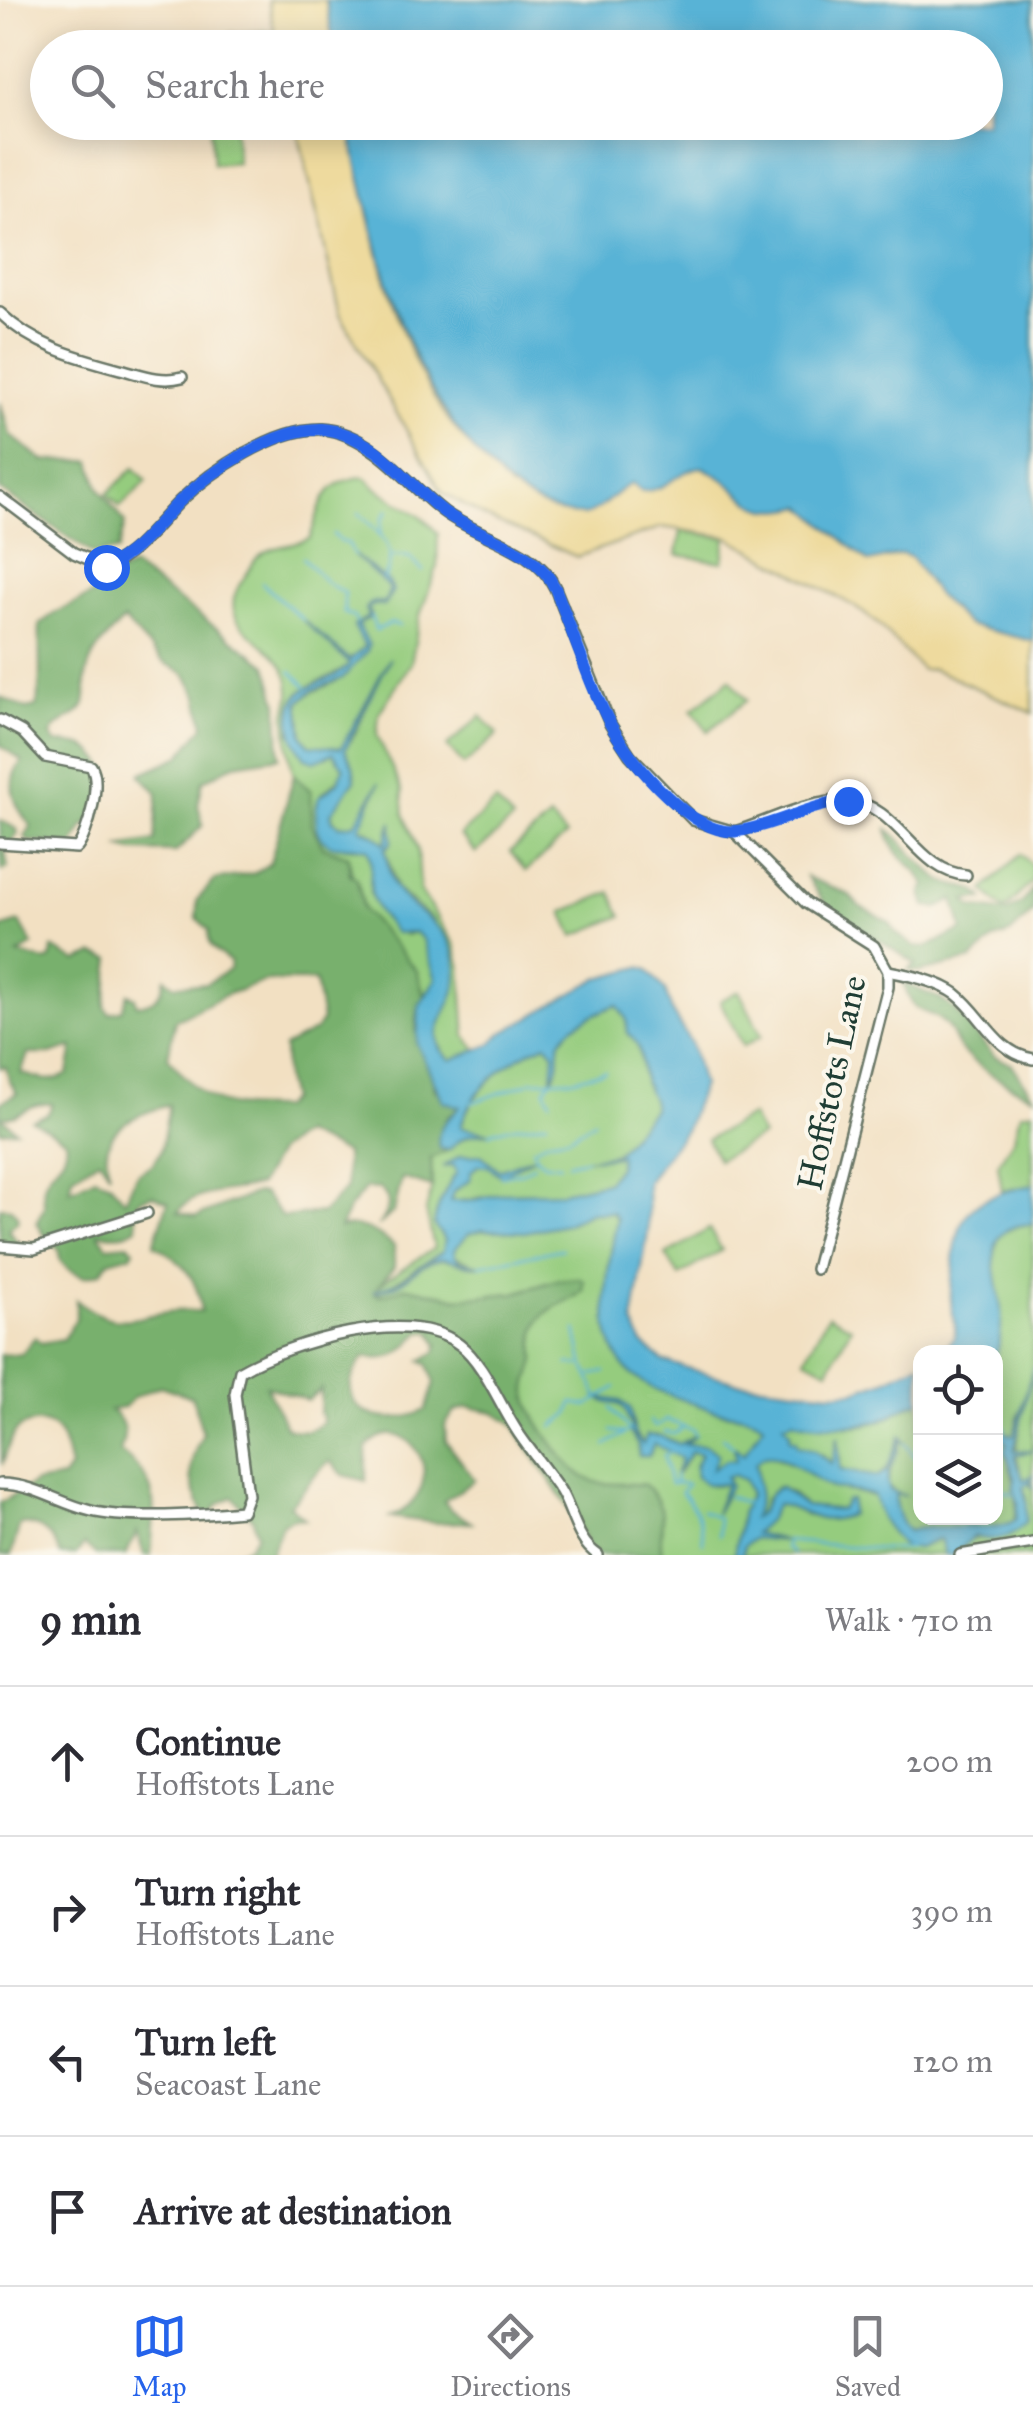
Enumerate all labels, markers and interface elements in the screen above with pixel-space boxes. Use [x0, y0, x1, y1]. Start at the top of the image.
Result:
search box [30, 30, 1003, 140]
icon: search [65, 58, 120, 113]
text: Search here [145, 62, 325, 108]
route start [84, 545, 130, 591]
route end [826, 779, 872, 825]
street label: Hoffstots Lane [788, 972, 876, 1194]
map controls [913, 1345, 1003, 1525]
button: locate [913, 1345, 1003, 1435]
button: layers [913, 1435, 1003, 1525]
text: 9 min [40, 1594, 141, 1646]
text: Walk · 710 m [824, 1601, 993, 1640]
text: Continue [135, 1719, 281, 1765]
icon: ahead [40, 1734, 95, 1789]
text: 200 m [906, 1742, 993, 1781]
text: Hoffstots Lane [135, 1765, 335, 1804]
text: Turn right [135, 1869, 301, 1915]
icon: right [40, 1884, 95, 1939]
text: 390 m [911, 1892, 993, 1931]
text: Hoffstots Lane [135, 1915, 335, 1954]
text: Turn left [135, 2019, 276, 2065]
icon: left [40, 2034, 95, 2089]
text: 120 m [912, 2042, 993, 2081]
text: Seacoast Lane [135, 2065, 321, 2104]
icon: arrive [40, 2184, 95, 2239]
text: Arrive at destination [135, 2188, 452, 2234]
tab: Map [132, 2309, 187, 2404]
tab: Directions [450, 2309, 571, 2404]
tab: Saved [835, 2309, 901, 2404]

